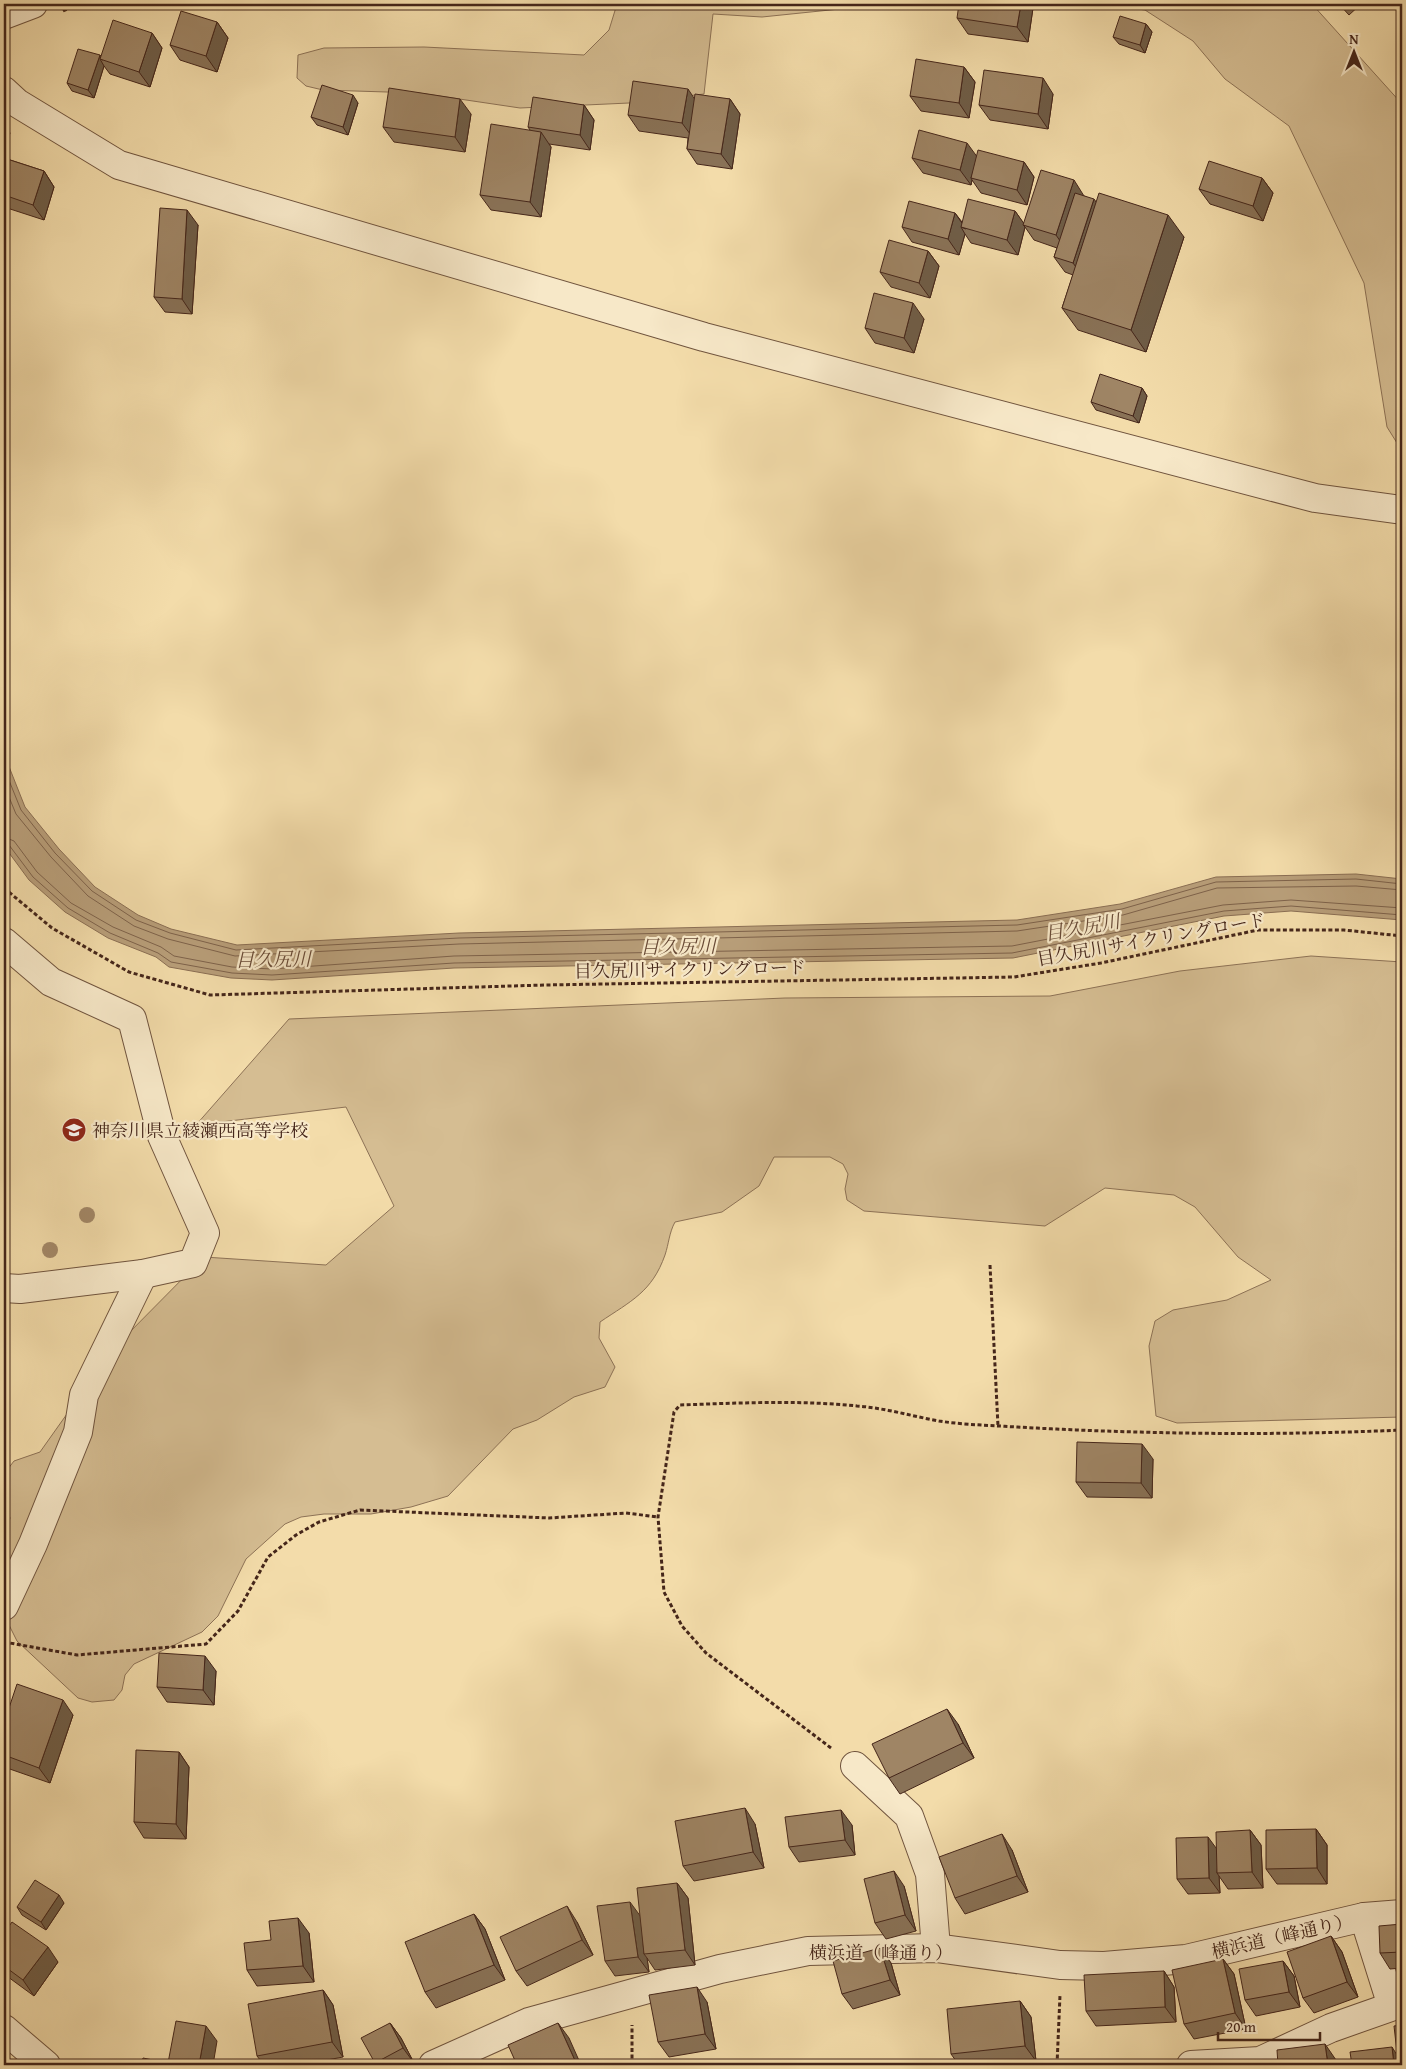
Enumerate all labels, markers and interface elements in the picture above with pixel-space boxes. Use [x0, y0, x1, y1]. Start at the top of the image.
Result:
north arrow [1328, 28, 1378, 78]
text: N [1349, 29, 1359, 49]
street label: 目久尻川サイクリングロード [1034, 906, 1268, 972]
water label: 目久尻川 [1042, 906, 1124, 947]
water label: 目久尻川 [640, 931, 718, 961]
water label: 目久尻川 [235, 944, 313, 974]
street label: 目久尻川サイクリングロード [574, 953, 806, 985]
school or university icon: 神奈川県立綾瀬西高等学校 [61, 1117, 87, 1143]
place label: 神奈川県立綾瀬西高等学校 [92, 1117, 308, 1144]
street label: 横浜道（峰通り） [1209, 1907, 1355, 1965]
street label: 横浜道（峰通り） [809, 1939, 953, 1966]
scale bar [1218, 2009, 1321, 2041]
text: 20 m [1226, 2016, 1257, 2037]

